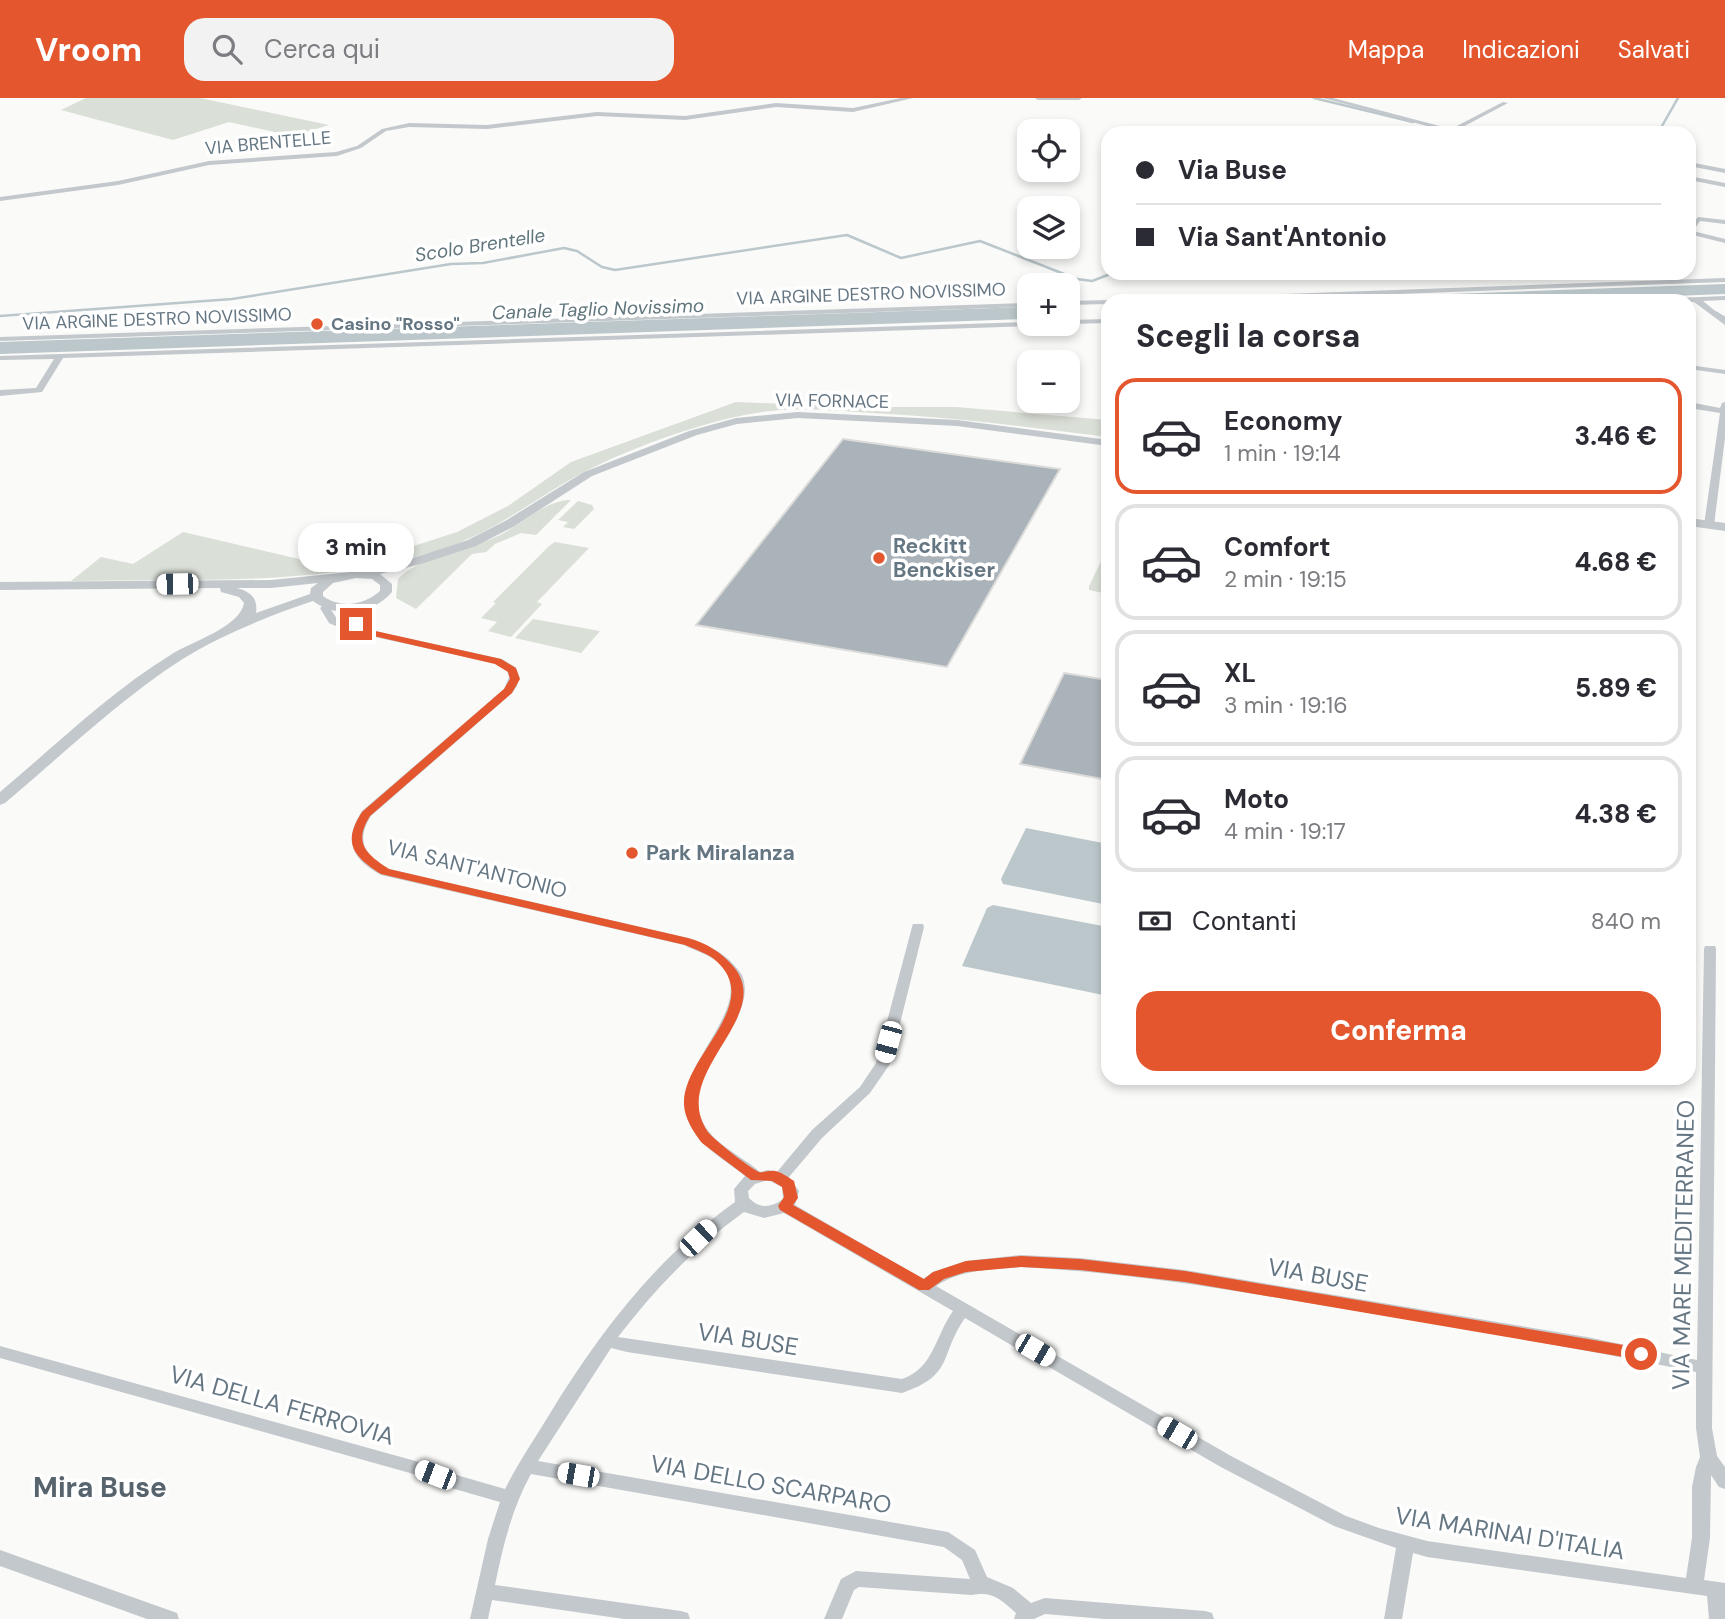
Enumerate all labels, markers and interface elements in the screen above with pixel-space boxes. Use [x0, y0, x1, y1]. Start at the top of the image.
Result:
search box [184, 18, 674, 81]
text: Vroom [35, 28, 142, 71]
icon: search [208, 30, 246, 68]
text: Cerca qui [264, 32, 380, 66]
text: Mappa [1348, 34, 1424, 65]
text: Indicazioni [1462, 34, 1580, 65]
text: Salvati [1618, 34, 1690, 65]
map controls [1017, 119, 1080, 413]
button: locate [1017, 119, 1080, 182]
street label: VIA BRENTELLE [204, 126, 332, 160]
text: Via Buse [1178, 153, 1287, 187]
button: layers [1017, 196, 1080, 259]
text: Via Sant'Antonio [1178, 220, 1387, 254]
water label: Scolo Brentelle [413, 222, 547, 268]
button: + [1017, 273, 1080, 336]
street label: VIA ARGINE DESTRO NOVISSIMO [736, 277, 1006, 311]
water label: Canale Taglio Novissimo [491, 293, 705, 325]
street label: VIA ARGINE DESTRO NOVISSIMO [22, 302, 292, 336]
place label: Casino "Rosso" [331, 312, 460, 336]
text: Scegli la corsa [1136, 315, 1360, 357]
marker: Casino "Rosso" [309, 316, 325, 332]
button: − [1017, 350, 1080, 413]
street label: VIA FORNACE [775, 388, 889, 414]
text: Economy [1224, 404, 1342, 438]
icon: car [1140, 405, 1203, 468]
text: 3.46 € [1574, 419, 1657, 453]
text: 1 min · 19:14 [1224, 438, 1341, 468]
callout: 3 min [298, 522, 414, 572]
text: Comfort [1224, 530, 1330, 564]
icon: car [1140, 531, 1203, 594]
text: 3 min [325, 532, 387, 562]
place label: Reckitt Benckiser [893, 532, 995, 584]
text: 4.68 € [1574, 545, 1657, 579]
marker: Reckitt Benckiser [871, 550, 887, 566]
text: 2 min · 19:15 [1224, 564, 1347, 594]
car [156, 573, 199, 595]
route end [340, 608, 372, 640]
text: XL [1224, 656, 1256, 690]
icon: car [1140, 657, 1203, 720]
text: 5.89 € [1575, 671, 1657, 705]
text: 3 min · 19:16 [1224, 690, 1348, 720]
text: Moto [1224, 782, 1289, 816]
icon: car [1140, 783, 1203, 846]
text: 4.38 € [1574, 797, 1657, 831]
text: 4 min · 19:17 [1224, 816, 1346, 846]
street label: VIA SANT'ANTONIO [384, 833, 570, 905]
place label: Park Miralanza [646, 839, 795, 867]
marker: Park Miralanza [624, 845, 640, 861]
icon: cash [1136, 902, 1174, 940]
text: Contanti [1192, 904, 1297, 938]
text: 840 m [1591, 906, 1661, 936]
button: Conferma [1136, 991, 1661, 1071]
car [873, 1019, 904, 1065]
street label: VIA MARE MEDITERRANEO [1665, 1100, 1701, 1390]
car [676, 1216, 721, 1260]
street label: VIA BUSE [1265, 1251, 1371, 1299]
street label: VIA BUSE [695, 1316, 801, 1362]
car [1012, 1330, 1059, 1370]
route start [1625, 1338, 1657, 1370]
street label: VIA DELLA FERROVIA [166, 1358, 398, 1452]
car [1154, 1413, 1201, 1453]
street label: VIA DELLO SCARPARO [648, 1448, 894, 1520]
car [412, 1458, 459, 1492]
car [556, 1461, 601, 1489]
district label: Mira Buse [33, 1469, 167, 1506]
street label: VIA MARINAI D'ITALIA [1393, 1500, 1627, 1566]

